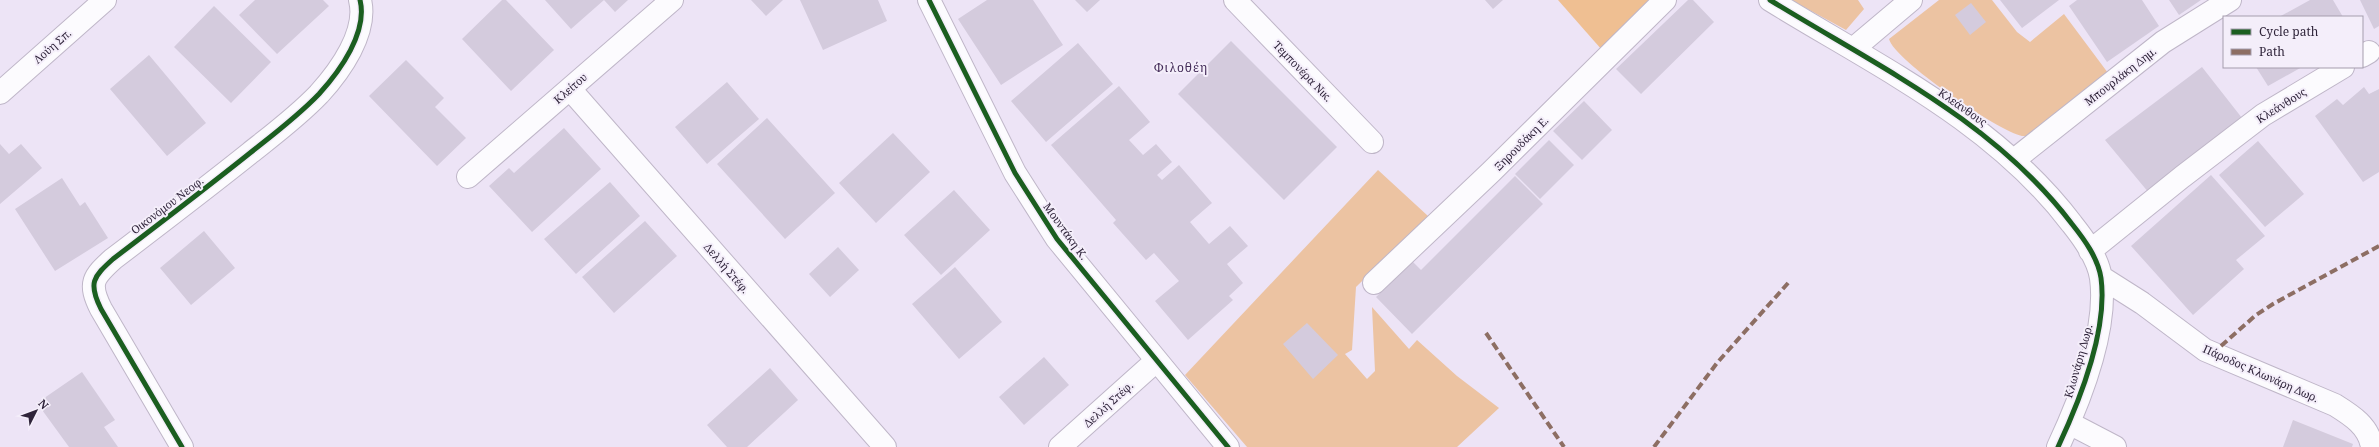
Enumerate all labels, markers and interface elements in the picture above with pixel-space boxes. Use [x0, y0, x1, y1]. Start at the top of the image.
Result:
legend [2223, 16, 2363, 68]
text: Cycle path [2259, 23, 2319, 40]
street label: Λούη Σπ. [30, 25, 74, 67]
street label: Τεμπονέρα Νικ. [1270, 37, 1336, 105]
street label: Μπουρλάκη Δημ. [2081, 43, 2159, 109]
text: Path [2259, 43, 2285, 60]
district label: Φιλοθέη [1154, 59, 1208, 76]
street label: Κλείτου [550, 69, 590, 107]
street label: Κλεάνθους [2253, 84, 2309, 126]
street label: Κλεάνθους [1936, 85, 1990, 129]
street label: Ξηρουδάκη Ε. [1491, 113, 1551, 173]
street label: Οικονόμου Νεοφ. [128, 173, 207, 237]
street label: Μουντάκη Κ. [1040, 200, 1092, 263]
street label: Δελλή Στέφ. [701, 240, 753, 296]
street label: Κλωνάρη Δωρ. [2060, 322, 2096, 400]
street label: Πάροδος Κλωνάρη Δωρ. [2201, 341, 2321, 405]
street label: Δελλή Στέφ. [1080, 378, 1136, 430]
north arrow [16, 391, 56, 431]
text: N [35, 396, 52, 412]

